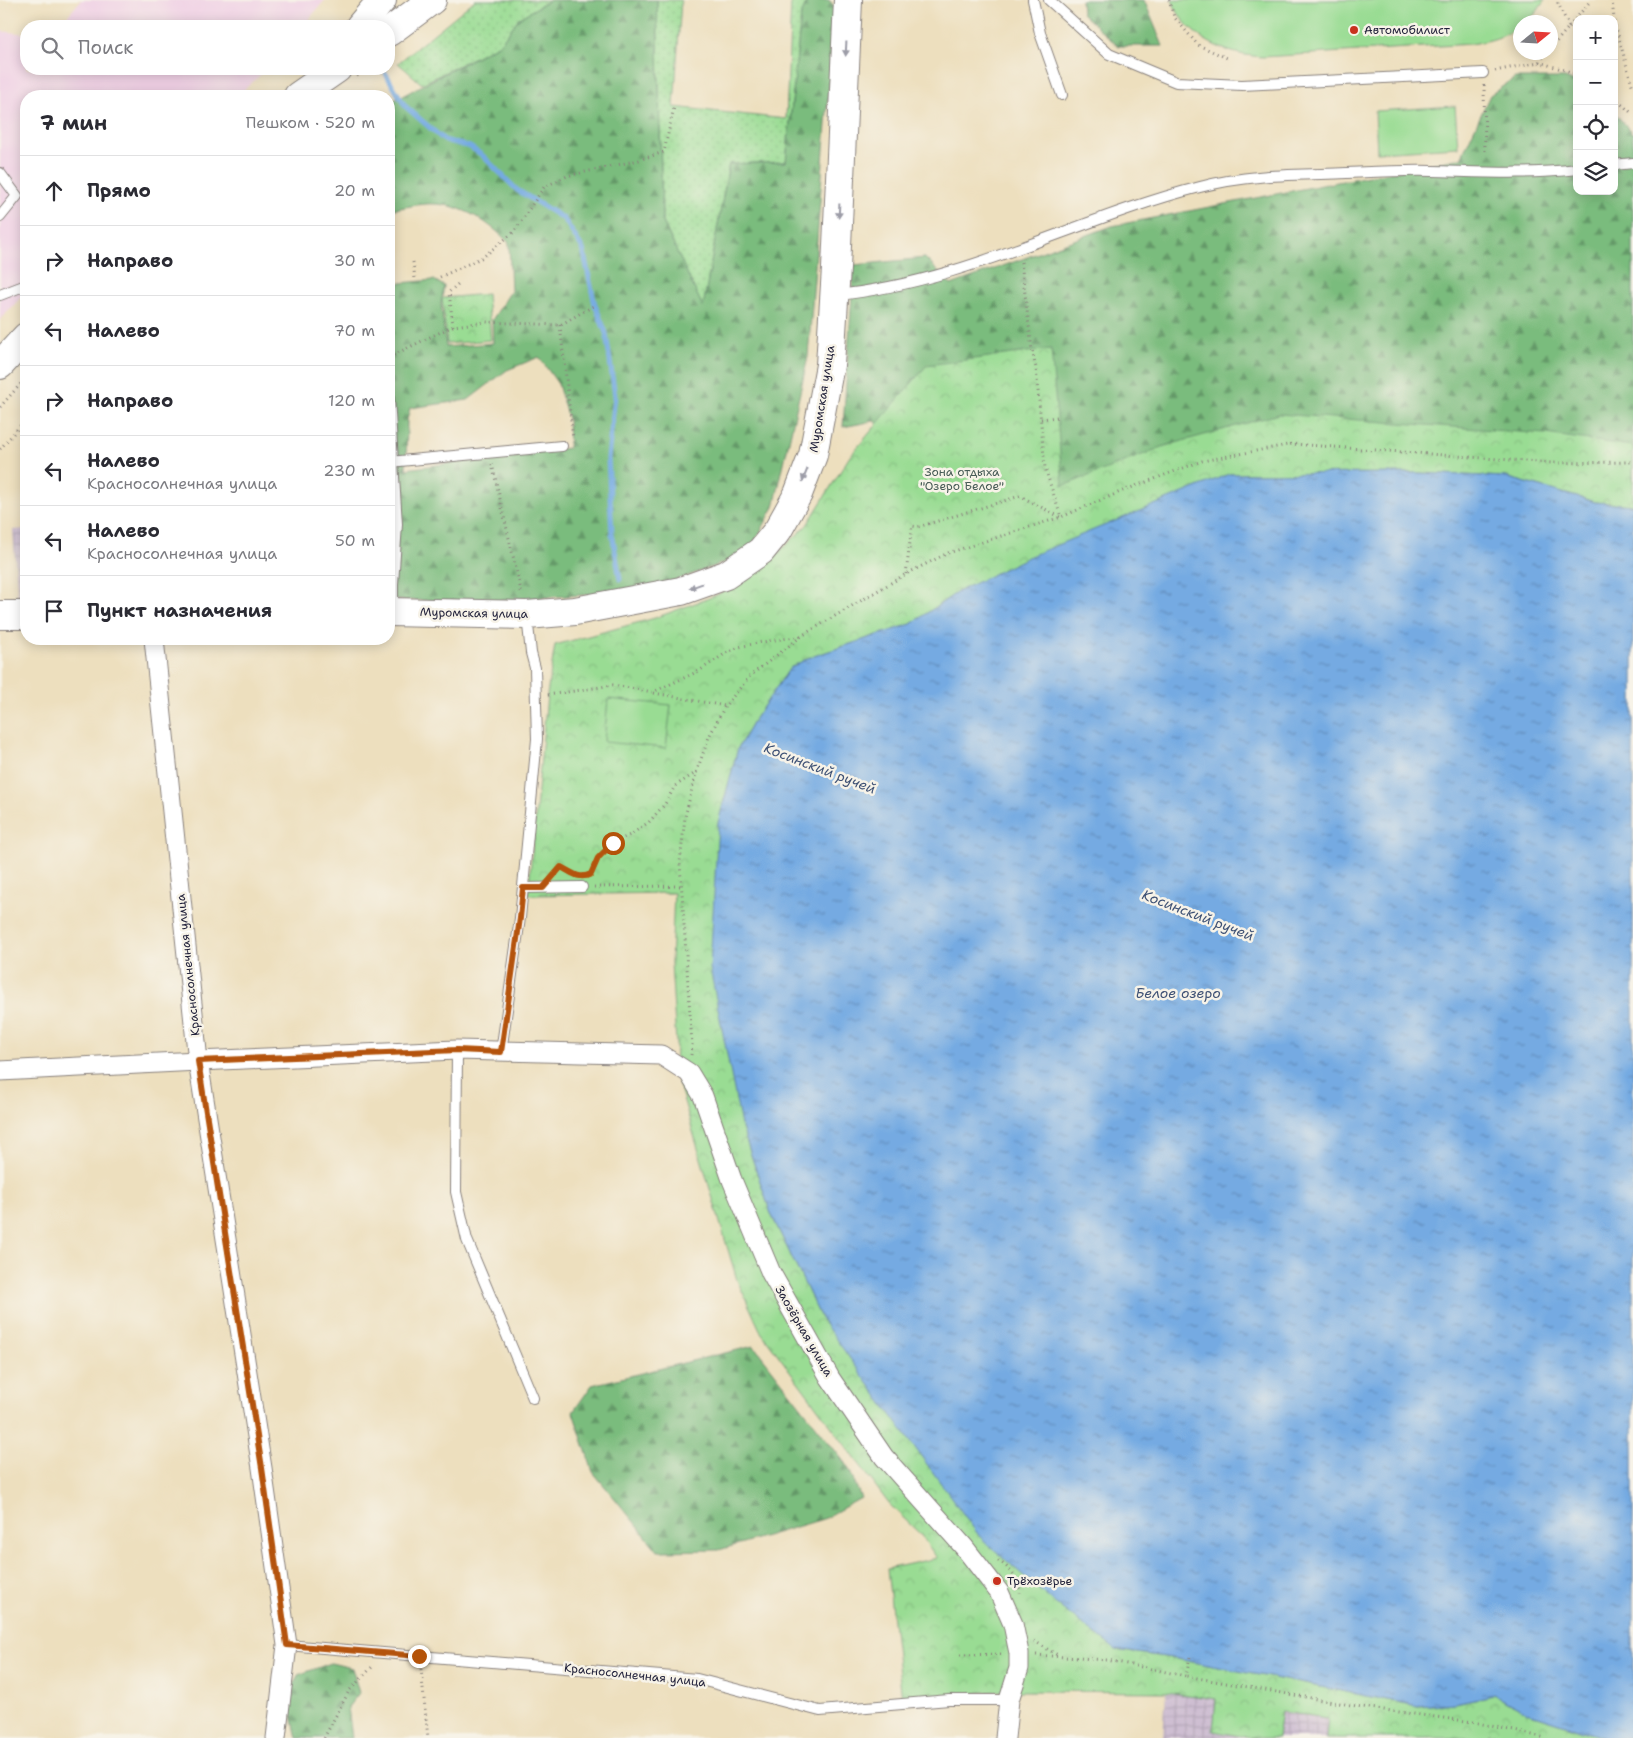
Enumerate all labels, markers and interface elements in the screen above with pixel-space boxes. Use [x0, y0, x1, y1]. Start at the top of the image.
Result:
north arrow [1513, 15, 1558, 60]
map controls [1573, 15, 1618, 195]
button: + [1573, 15, 1618, 60]
search box [20, 20, 395, 75]
place label: Автомобилист [1364, 22, 1451, 38]
marker: Автомобилист [1348, 24, 1360, 36]
icon: search [38, 34, 66, 62]
text: Поиск [78, 35, 133, 60]
one-way arrow [842, 41, 850, 57]
button: − [1573, 60, 1618, 105]
button: locate [1573, 105, 1618, 150]
text: 7 мин [40, 109, 107, 137]
text: Пешком · 520 m [246, 112, 375, 133]
button: layers [1573, 150, 1618, 195]
icon: ahead [40, 177, 68, 205]
text: Прямо [87, 178, 151, 203]
text: 20 m [334, 180, 375, 201]
one-way arrow [834, 203, 842, 219]
icon: right [40, 247, 68, 275]
text: Направо [87, 248, 173, 273]
text: 30 m [334, 250, 375, 271]
icon: left [40, 317, 68, 345]
text: Налево [87, 318, 160, 343]
text: 70 m [334, 320, 375, 341]
street label: Муромская улица [806, 344, 838, 454]
icon: right [40, 387, 68, 415]
text: Направо [87, 388, 173, 413]
text: 120 m [328, 390, 375, 411]
text: Налево [87, 448, 160, 473]
icon: left [40, 457, 68, 485]
text: 230 m [323, 460, 375, 481]
park label: Зона отдыха "Озеро Белое" [920, 464, 1004, 494]
one-way arrow [801, 468, 809, 483]
text: Красносолнечная улица [87, 473, 277, 494]
text: Налево [87, 518, 160, 543]
icon: left [40, 527, 68, 555]
text: 50 m [335, 530, 375, 551]
text: Красносолнечная улица [87, 543, 277, 564]
one-way arrow [688, 582, 703, 590]
icon: arrive [40, 597, 68, 625]
text: Пункт назначения [87, 598, 272, 623]
street label: Муромская улица [420, 604, 529, 622]
water label: Косинский ручей [761, 738, 879, 798]
route start [602, 832, 625, 855]
water label: Косинский ручей [1139, 885, 1257, 945]
street label: Красносолнечная улица [173, 893, 203, 1037]
water label: Белое озеро [1135, 984, 1221, 1002]
street label: Заозёрная улица [771, 1283, 837, 1380]
place label: Трёхозёрье [1007, 1573, 1073, 1589]
marker: Трёхозёрье [991, 1575, 1003, 1587]
route end [408, 1645, 431, 1668]
street label: Красносолнечная улица [563, 1660, 707, 1690]

